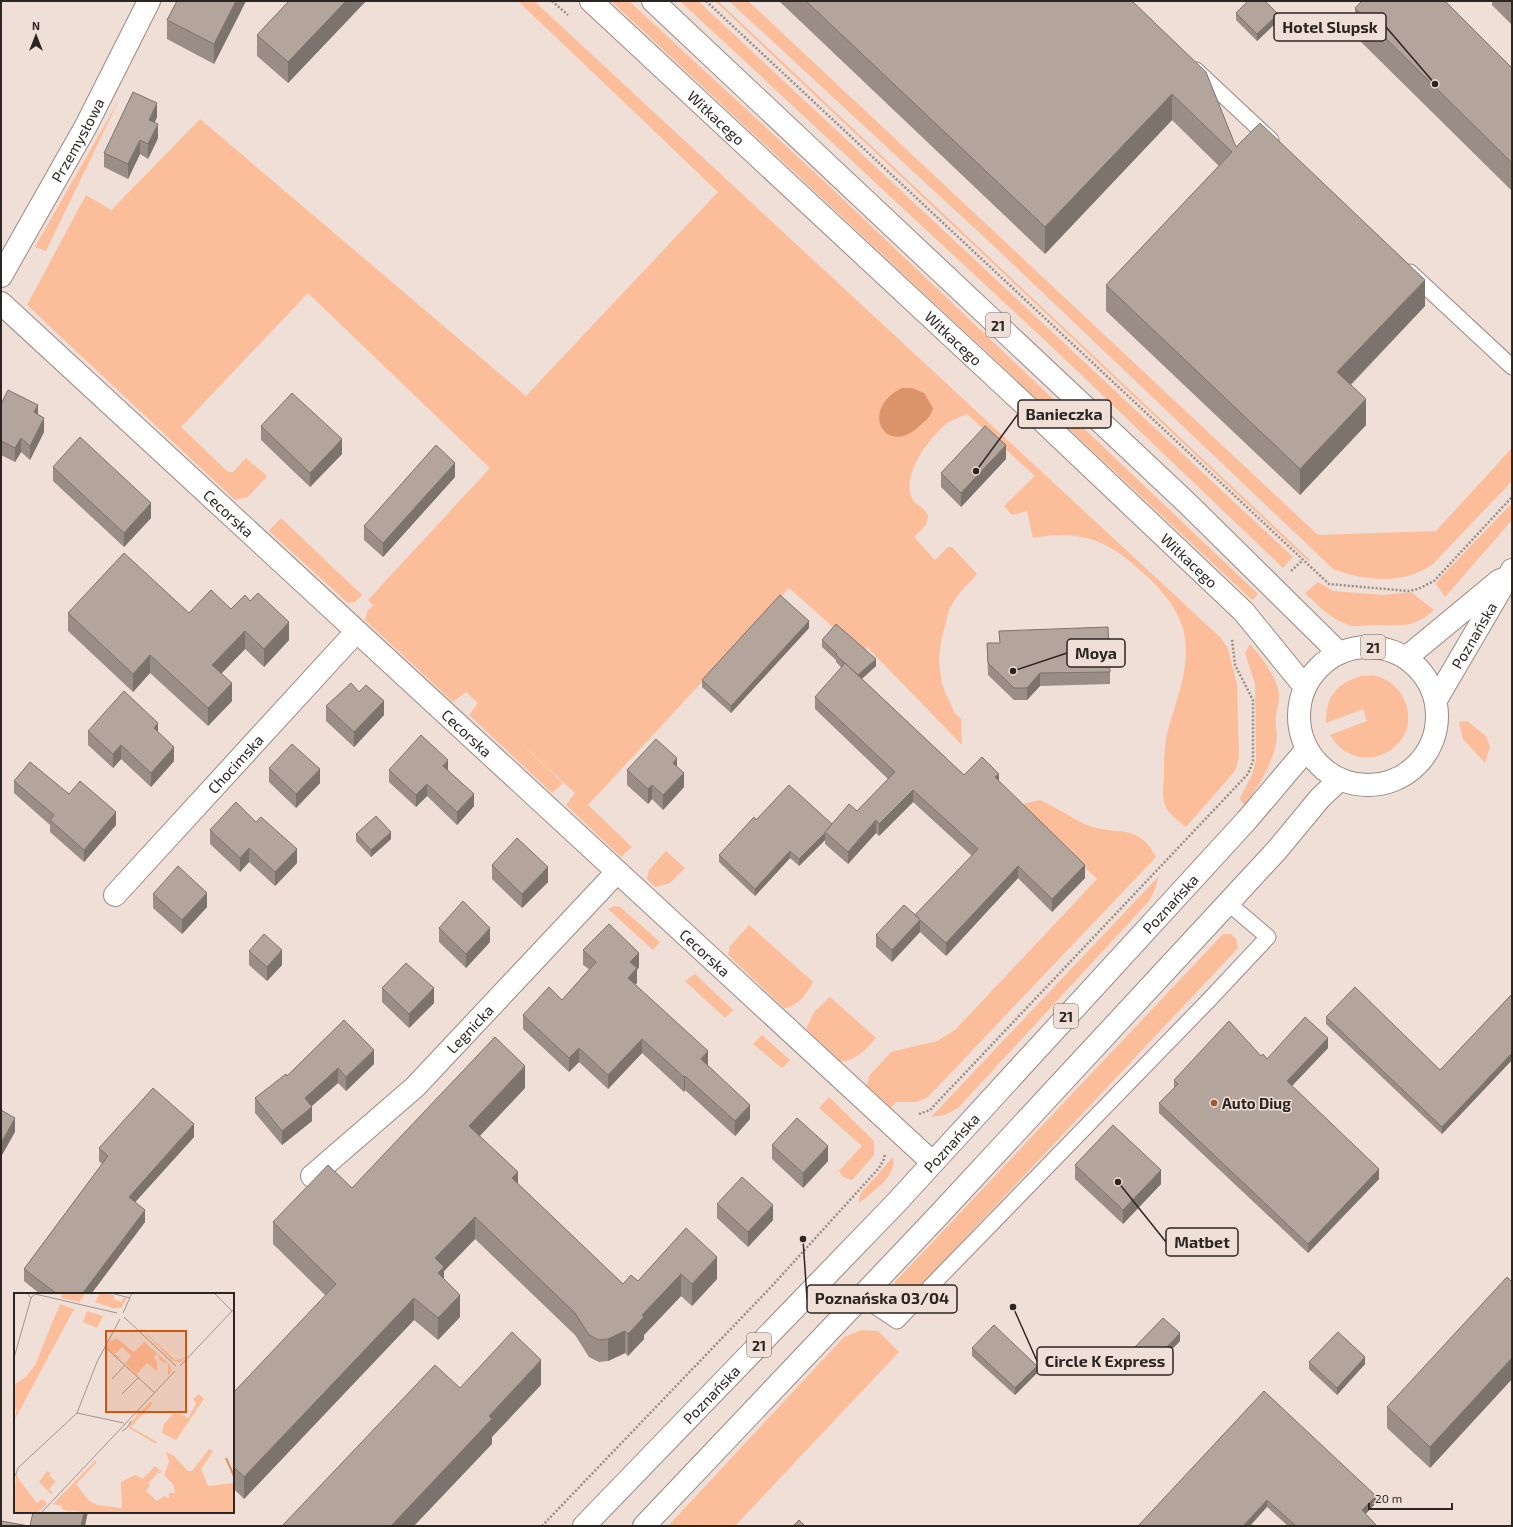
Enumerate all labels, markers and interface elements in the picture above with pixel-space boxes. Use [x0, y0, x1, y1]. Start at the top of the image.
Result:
callout: Hotel Slupsk [1274, 13, 1386, 41]
north arrow [16, 16, 56, 56]
text: Hotel Slupsk [1282, 17, 1378, 36]
text: N [32, 19, 40, 32]
street label: Witkacego [684, 86, 749, 148]
street label: Przemysłowa [47, 95, 108, 185]
street label: Witkacego [921, 307, 986, 369]
road number: 21 [986, 313, 1010, 337]
callout: Banieczka [1018, 400, 1111, 428]
text: Banieczka [1025, 404, 1103, 423]
street label: Cecorska [200, 486, 258, 541]
street label: Witkacego [1157, 529, 1222, 591]
street label: Poznańska [1447, 599, 1500, 672]
road number: 21 [1361, 635, 1385, 659]
callout: Moya [1067, 639, 1125, 667]
text: Moya [1075, 643, 1117, 663]
street label: Cecorska [438, 705, 496, 761]
street label: Chocimska [204, 731, 267, 797]
street label: Poznańska [1139, 870, 1202, 937]
street label: Cecorska [676, 925, 734, 980]
street label: Legnicka [443, 1001, 497, 1057]
road number: 21 [1054, 1004, 1078, 1028]
place label: Auto Diug [1222, 1094, 1291, 1112]
marker: Auto Diug [1209, 1098, 1219, 1108]
street label: Poznańska [920, 1109, 983, 1176]
callout: Matbet [1166, 1228, 1238, 1256]
text: Matbet [1174, 1232, 1230, 1251]
callout: Poznańska 03/04 [807, 1285, 957, 1313]
text: Poznańska 03/04 [815, 1288, 949, 1307]
inset map [14, 1293, 234, 1513]
road number: 21 [747, 1333, 771, 1357]
callout: Circle K Express [1037, 1347, 1173, 1375]
text: Circle K Express [1045, 1351, 1165, 1370]
street label: Poznańska [679, 1361, 743, 1427]
scale bar [1369, 1485, 1452, 1511]
text: 20 m [1375, 1491, 1402, 1505]

